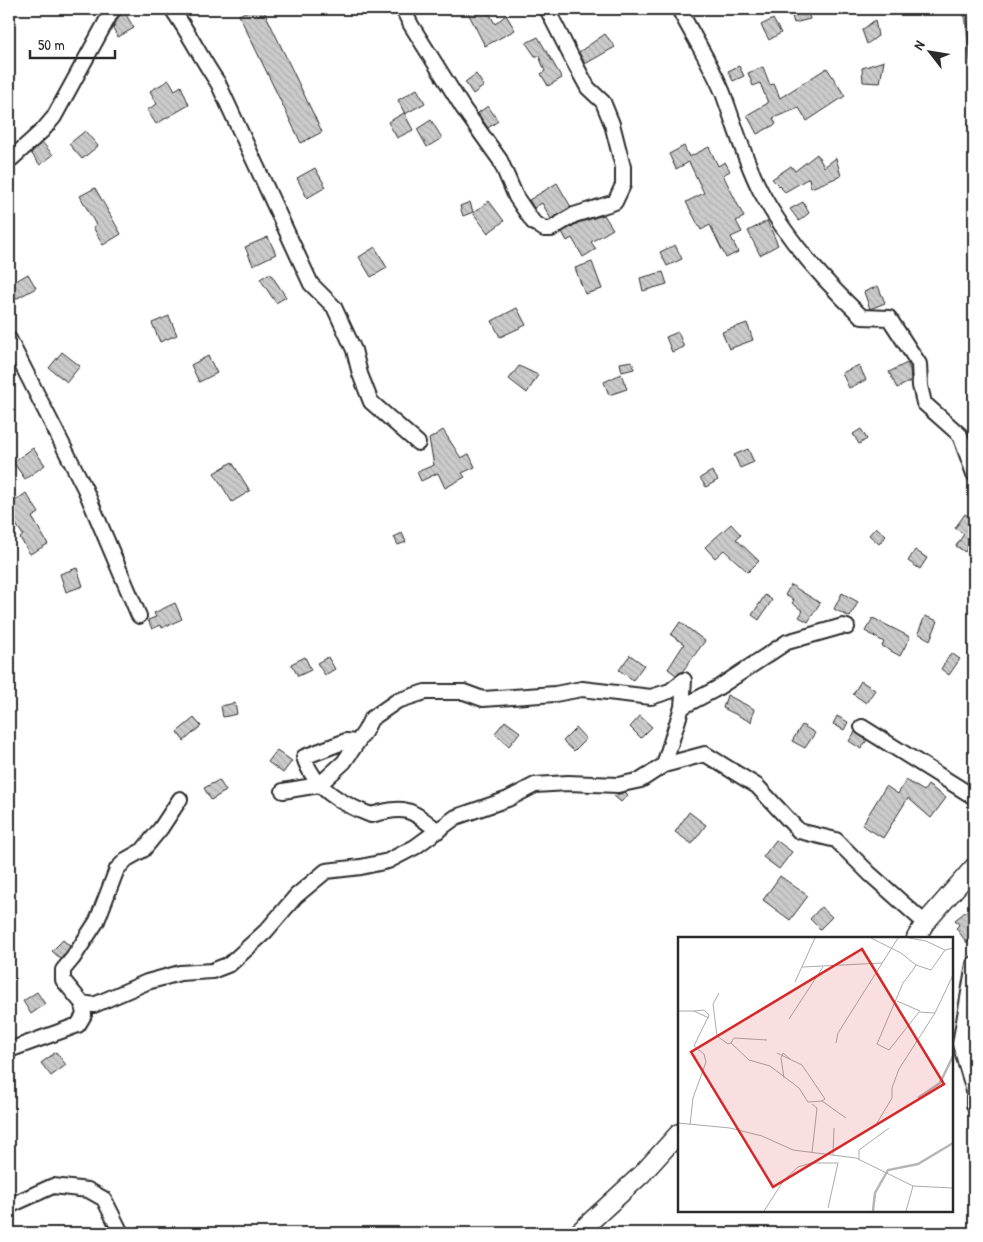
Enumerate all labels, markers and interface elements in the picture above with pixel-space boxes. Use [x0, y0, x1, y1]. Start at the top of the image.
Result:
scale bar [30, 28, 115, 60]
north arrow [906, 28, 956, 78]
text: 50 m [38, 34, 65, 55]
text: N [908, 36, 929, 53]
inset map [678, 937, 953, 1212]

